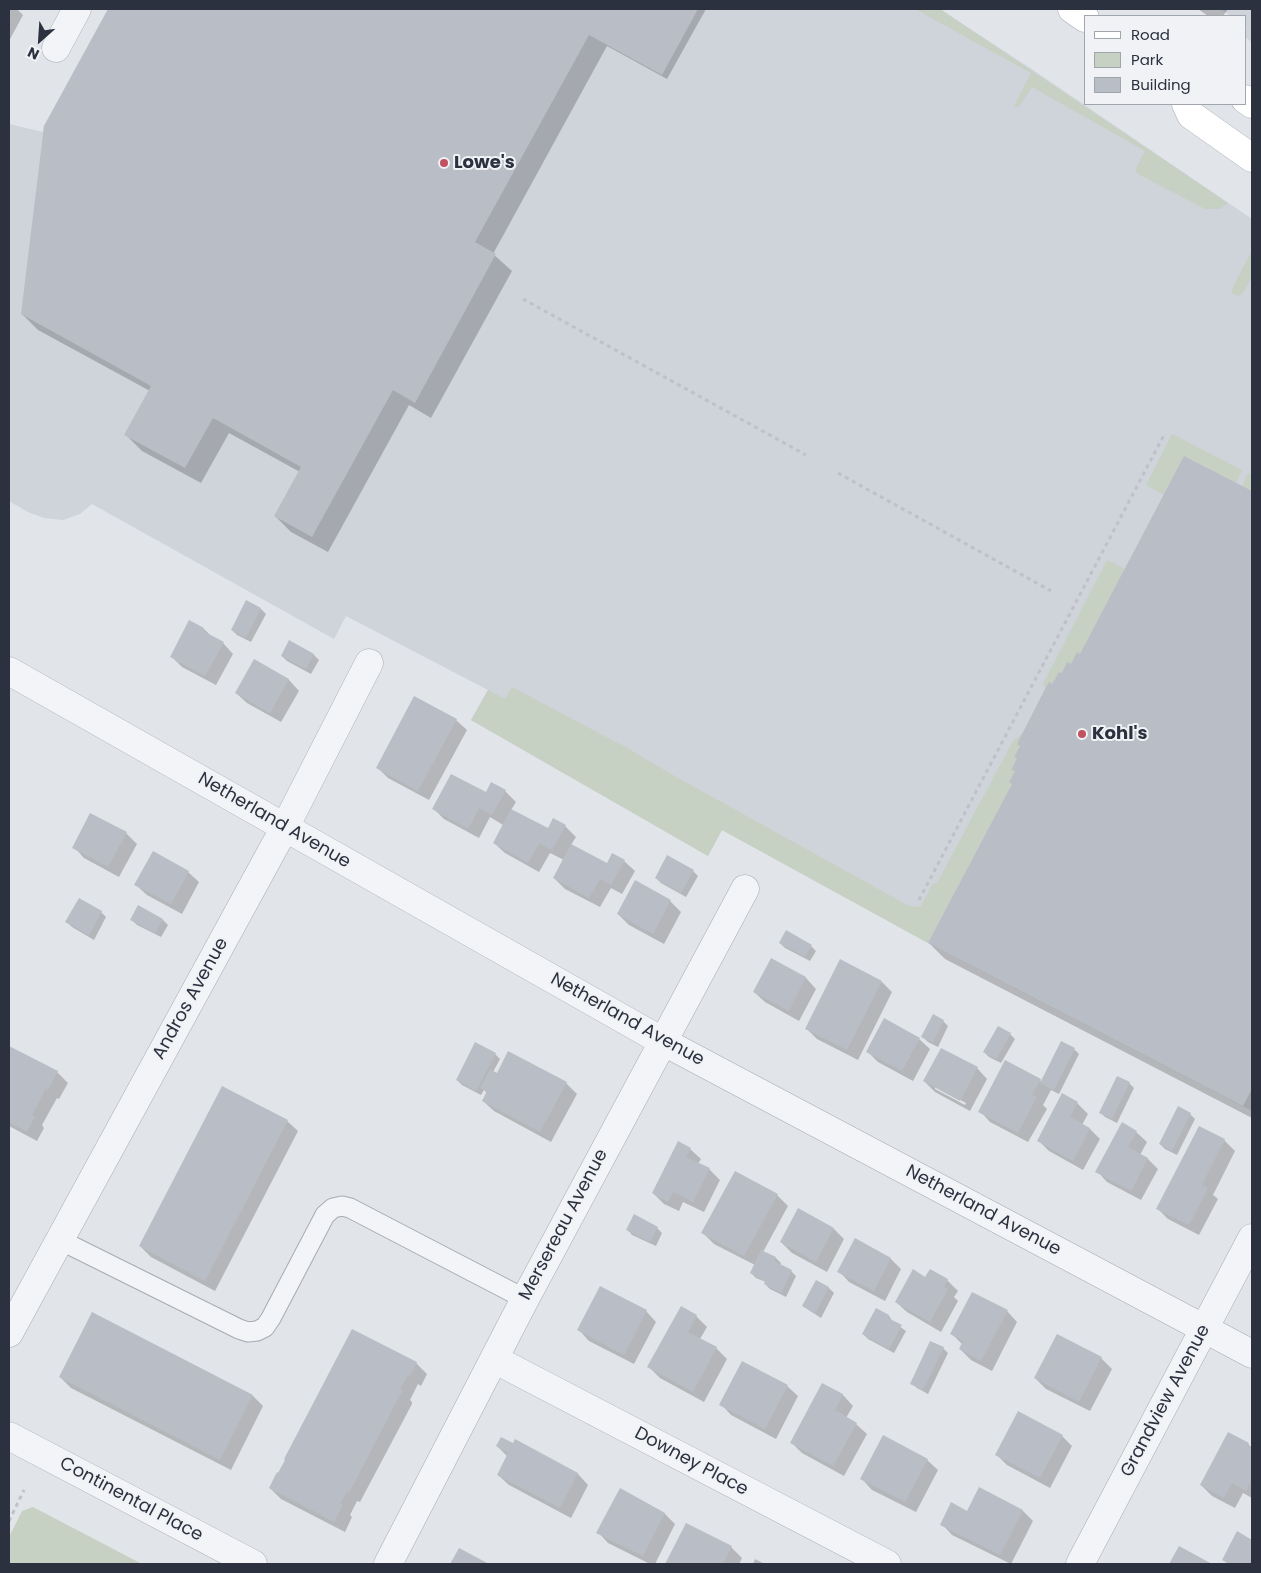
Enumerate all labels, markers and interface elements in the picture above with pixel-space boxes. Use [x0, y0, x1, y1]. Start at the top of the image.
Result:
north arrow [15, 15, 65, 65]
legend [1084, 15, 1246, 105]
text: Road [1131, 24, 1170, 45]
text: N [24, 42, 43, 65]
text: Park [1131, 49, 1163, 70]
text: Building [1131, 74, 1191, 95]
place label: Lowe's [454, 152, 515, 174]
marker: Lowe's [438, 157, 450, 169]
place label: Kohl's [1092, 723, 1147, 745]
marker: Kohl's [1076, 728, 1088, 740]
street label: Netherland Avenue [194, 769, 354, 873]
street label: Andros Avenue [149, 934, 233, 1064]
street label: Netherland Avenue [546, 969, 708, 1071]
street label: Mersereau Avenue [515, 1146, 613, 1304]
street label: Netherland Avenue [902, 1161, 1064, 1261]
street label: Grandview Avenue [1117, 1321, 1215, 1481]
street label: Downey Place [630, 1423, 752, 1501]
street label: Continental Place [56, 1453, 206, 1547]

